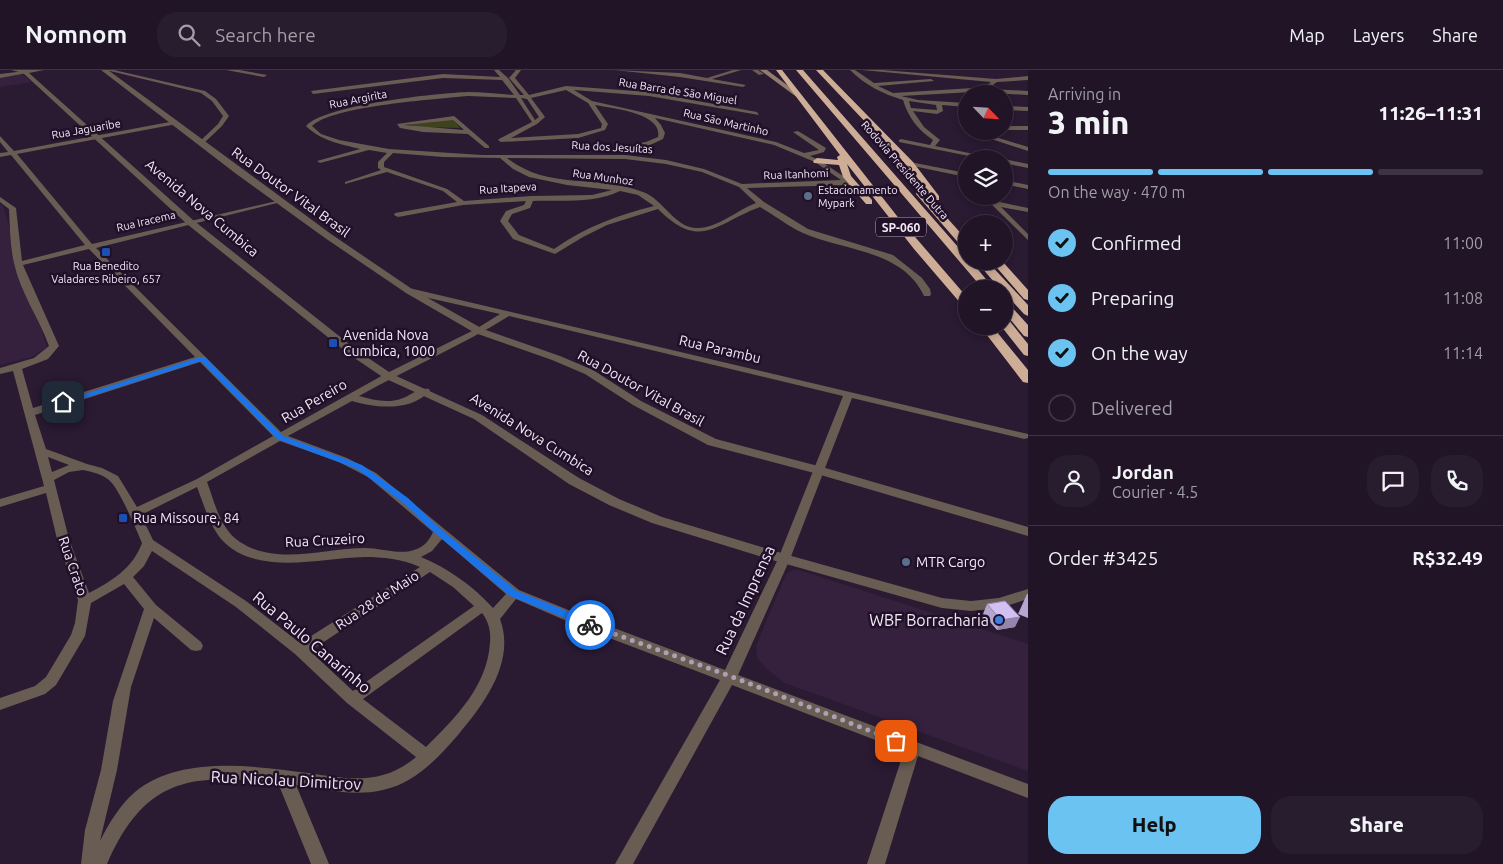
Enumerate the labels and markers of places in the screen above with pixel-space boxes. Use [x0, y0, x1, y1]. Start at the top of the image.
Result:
place label: Estacionamento Mypark [818, 184, 898, 209]
marker: Estacionamento Mypark [802, 190, 814, 202]
marker: Rua Benedito Valadares Ribeiro, 657 [100, 246, 112, 258]
place label: Rua Benedito Valadares Ribeiro, 657 [51, 260, 161, 285]
place label: Avenida Nova Cumbica, 1000 [343, 327, 435, 359]
marker: Avenida Nova Cumbica, 1000 [327, 337, 339, 349]
pin [42, 381, 84, 423]
place label: Rua Missoure, 84 [133, 510, 240, 526]
marker: Rua Missoure, 84 [117, 512, 129, 524]
place label: MTR Cargo [916, 554, 985, 570]
marker: MTR Cargo [900, 556, 912, 568]
place label: WBF Borracharia [869, 611, 989, 629]
marker: WBF Borracharia [993, 614, 1005, 626]
pin [875, 720, 917, 762]

